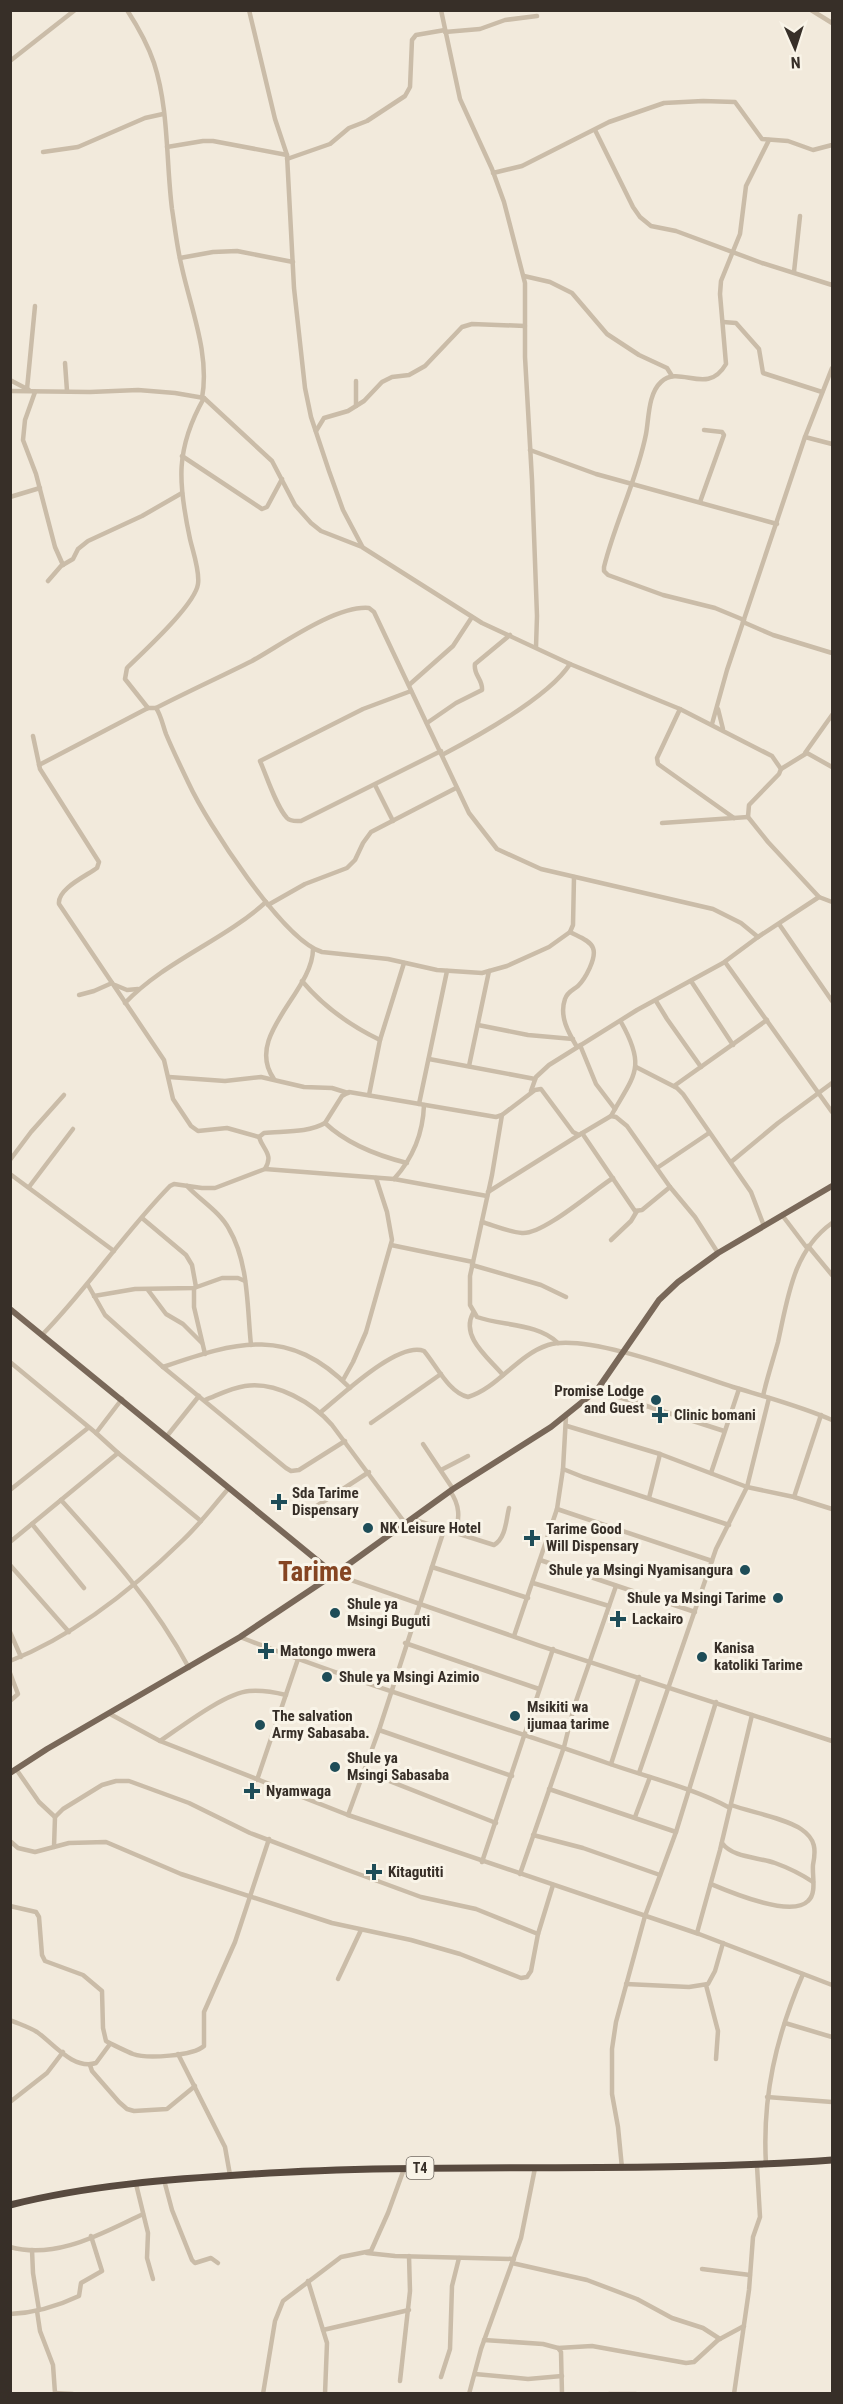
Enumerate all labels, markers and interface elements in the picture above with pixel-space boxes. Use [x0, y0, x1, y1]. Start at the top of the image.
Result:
north arrow [765, 18, 825, 78]
text: N [790, 53, 801, 72]
place label: Promise Lodge and Guest [554, 1382, 644, 1417]
marker: Promise Lodge and Guest [649, 1393, 663, 1407]
marker: Clinic bomani [651, 1406, 669, 1424]
place label: Clinic bomani [674, 1406, 756, 1424]
place label: Sda Tarime Dispensary [292, 1484, 359, 1519]
marker: Sda Tarime Dispensary [270, 1493, 288, 1511]
place label: NK Leisure Hotel [380, 1519, 481, 1537]
place label: Tarime Good Will Dispensary [546, 1520, 639, 1555]
marker: NK Leisure Hotel [361, 1521, 375, 1535]
marker: Tarime Good Will Dispensary [523, 1529, 541, 1547]
district label: Tarime [278, 1556, 352, 1588]
place label: Shule ya Msingi Nyamisangura [549, 1561, 733, 1579]
marker: Shule ya Msingi Nyamisangura [738, 1563, 752, 1577]
place label: Shule ya Msingi Tarime [627, 1589, 766, 1607]
marker: Shule ya Msingi Tarime [771, 1591, 785, 1605]
place label: Shule ya Msingi Buguti [347, 1595, 430, 1630]
marker: Shule ya Msingi Buguti [328, 1606, 342, 1620]
marker: Lackairo [609, 1610, 627, 1628]
place label: Lackairo [632, 1610, 683, 1628]
place label: Kanisa katoliki Tarime [714, 1639, 803, 1674]
marker: Matongo mwera [257, 1642, 275, 1660]
place label: Matongo mwera [280, 1642, 376, 1660]
marker: Kanisa katoliki Tarime [695, 1650, 709, 1664]
place label: Shule ya Msingi Azimio [339, 1668, 479, 1686]
marker: Shule ya Msingi Azimio [320, 1670, 334, 1684]
place label: Msikiti wa ijumaa tarime [527, 1698, 609, 1733]
place label: The salvation Army Sabasaba. [272, 1707, 370, 1742]
marker: Msikiti wa ijumaa tarime [508, 1709, 522, 1723]
marker: The salvation Army Sabasaba. [253, 1718, 267, 1732]
place label: Shule ya Msingi Sabasaba [347, 1749, 449, 1784]
marker: Shule ya Msingi Sabasaba [328, 1760, 342, 1774]
marker: Nyamwaga [243, 1782, 261, 1800]
place label: Nyamwaga [266, 1782, 331, 1800]
marker: Kitagutiti [365, 1863, 383, 1881]
place label: Kitagutiti [388, 1863, 443, 1881]
road number: T4 [406, 2157, 434, 2179]

